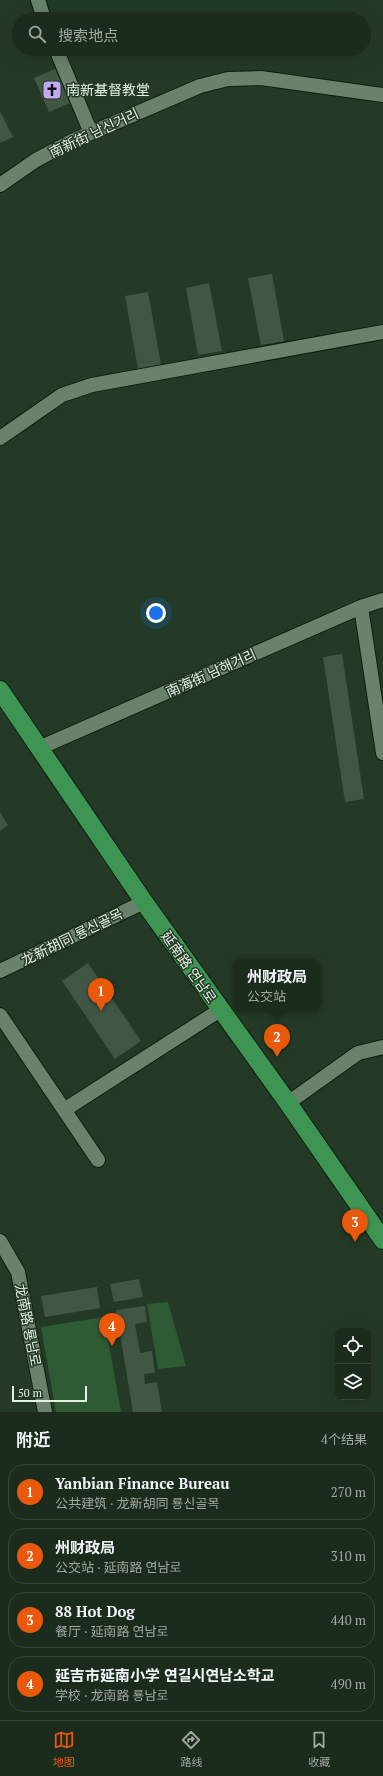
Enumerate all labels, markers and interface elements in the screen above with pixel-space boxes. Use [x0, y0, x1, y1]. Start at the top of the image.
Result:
search box [12, 12, 371, 56]
icon: search [26, 23, 48, 45]
text: 搜索地点 [58, 25, 118, 45]
church icon: 南新基督教堂 [41, 79, 63, 101]
place label: 南新基督教堂 [66, 80, 150, 99]
street label: 南新街 남신거리 [46, 103, 142, 162]
your location [146, 603, 166, 623]
street label: 南海街 남해거리 [163, 644, 259, 701]
street label: 龙新胡同 룡신골목 [18, 904, 126, 969]
street label: 延南路 연남로 [158, 927, 221, 1007]
popup [233, 959, 321, 1011]
text: 州财政局 [247, 966, 307, 986]
pin: 1 [88, 978, 114, 1011]
text: 公交站 [247, 987, 286, 1005]
pin: 2 [264, 1024, 290, 1057]
pin: 3 [342, 1209, 368, 1242]
street label: 龙南路 룡남로 [11, 1282, 46, 1368]
pin: 4 [99, 1313, 125, 1346]
map controls [335, 1328, 371, 1400]
button: locate [335, 1328, 371, 1364]
button: layers [335, 1364, 371, 1400]
scale bar [12, 1384, 87, 1403]
text: 50 m [18, 1386, 42, 1400]
text: 附近 [16, 1428, 50, 1451]
text: 4个结果 [321, 1430, 367, 1448]
text: Yanbian Finance Bureau [55, 1473, 230, 1493]
text: 1 [26, 1483, 34, 1501]
text: 270 m [331, 1483, 366, 1501]
text: 公共建筑 · 龙新胡同 룡신골목 [55, 1494, 219, 1512]
text: 州财政局 [55, 1537, 115, 1557]
text: 2 [26, 1547, 34, 1565]
text: 310 m [331, 1547, 366, 1565]
text: 公交站 · 延南路 연남로 [55, 1558, 181, 1576]
text: 88 Hot Dog [55, 1601, 135, 1621]
text: 3 [26, 1611, 34, 1629]
text: 440 m [331, 1611, 366, 1629]
text: 餐厅 · 延南路 연남로 [55, 1622, 168, 1640]
text: 延吉市延南小学 연길시연남소학교 [55, 1665, 274, 1685]
text: 4 [26, 1675, 34, 1693]
text: 490 m [331, 1675, 366, 1693]
text: 学校 · 龙南路 룡남로 [55, 1686, 168, 1704]
tab: 地图 [53, 1729, 75, 1769]
tab: 路线 [180, 1729, 202, 1769]
tab: 收藏 [308, 1729, 330, 1769]

